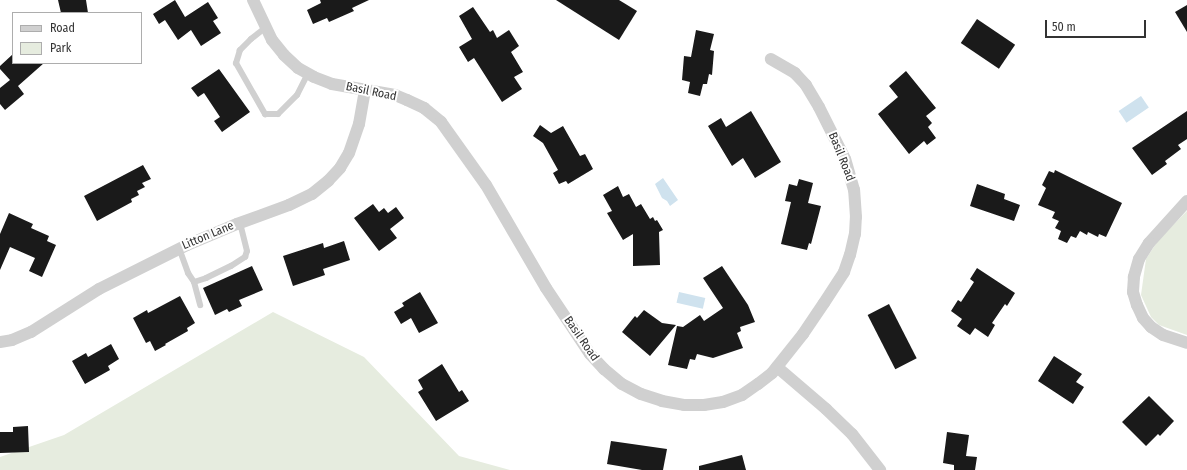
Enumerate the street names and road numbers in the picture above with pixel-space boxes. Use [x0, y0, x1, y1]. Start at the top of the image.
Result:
street label: Basil Road [344, 80, 398, 104]
street label: Basil Road [825, 130, 857, 184]
street label: Litton Lane [180, 219, 236, 253]
street label: Basil Road [560, 314, 602, 364]

